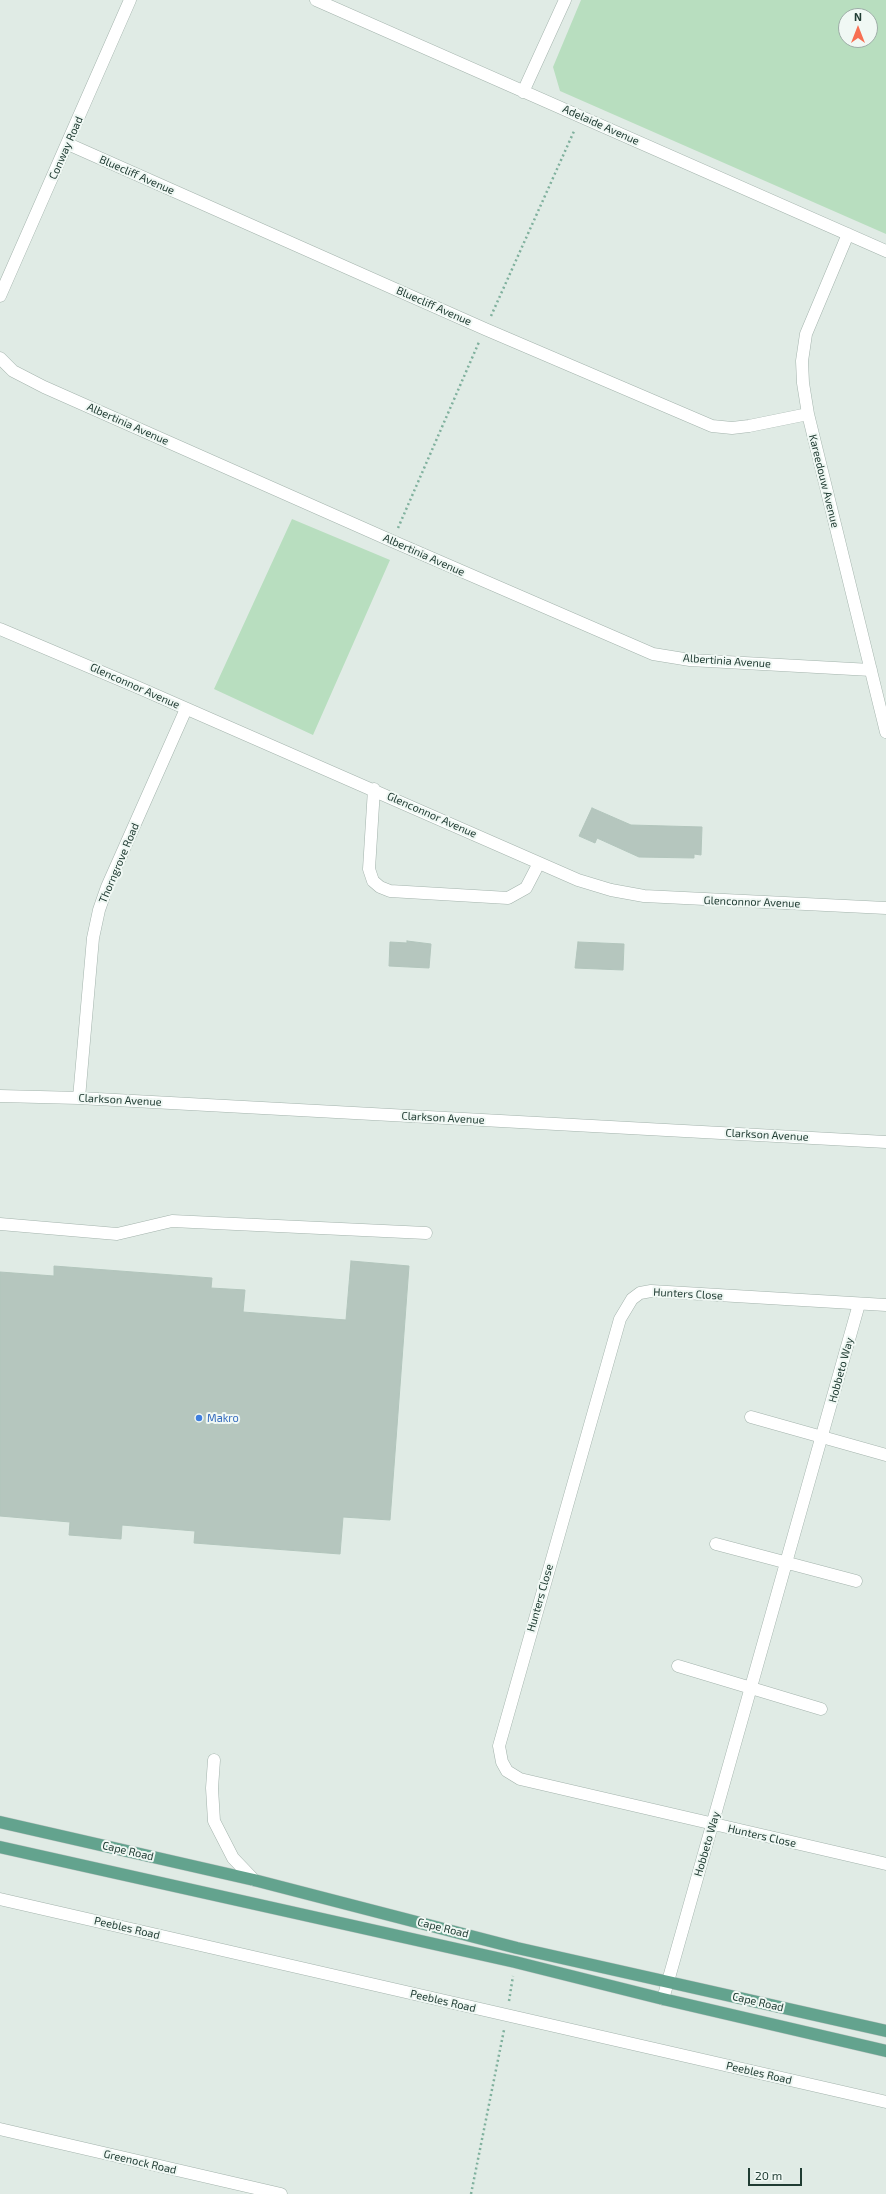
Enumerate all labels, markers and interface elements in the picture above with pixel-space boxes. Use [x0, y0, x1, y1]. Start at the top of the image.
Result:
north arrow [838, 8, 878, 48]
text: N [854, 10, 862, 23]
street label: Adelaide Avenue [561, 102, 641, 148]
street label: Conway Road [46, 114, 86, 182]
street label: Bluecliff Avenue [97, 153, 177, 197]
street label: Bluecliff Avenue [394, 284, 474, 328]
street label: Albertinia Avenue [85, 400, 171, 448]
street label: Kareedouw Avenue [806, 433, 842, 529]
street label: Albertinia Avenue [381, 531, 467, 579]
street label: Albertinia Avenue [683, 651, 771, 671]
street label: Glenconnor Avenue [88, 660, 182, 712]
street label: Glenconnor Avenue [385, 789, 479, 841]
street label: Thorngrove Road [96, 821, 142, 905]
street label: Glenconnor Avenue [703, 894, 801, 910]
street label: Clarkson Avenue [78, 1091, 162, 1109]
street label: Clarkson Avenue [401, 1109, 485, 1127]
street label: Clarkson Avenue [725, 1126, 809, 1144]
street label: Hunters Close [653, 1286, 723, 1302]
street label: Hobbeto Way [826, 1336, 856, 1404]
place label: Makro [207, 1411, 239, 1425]
marker: Makro [194, 1413, 204, 1423]
street label: Hunters Close [524, 1563, 556, 1633]
street label: Hobbeto Way [691, 1810, 723, 1878]
street label: Hunters Close [726, 1822, 798, 1850]
street label: Cape Road [101, 1839, 155, 1863]
street label: Peebles Road [93, 1914, 161, 1942]
street label: Cape Road [416, 1915, 470, 1941]
street label: Peebles Road [409, 1987, 477, 2015]
street label: Cape Road [731, 1990, 785, 2014]
street label: Peebles Road [725, 2059, 793, 2087]
street label: Greenock Road [102, 2147, 178, 2177]
scale bar [750, 2160, 804, 2186]
text: 20 m [755, 2168, 782, 2182]

